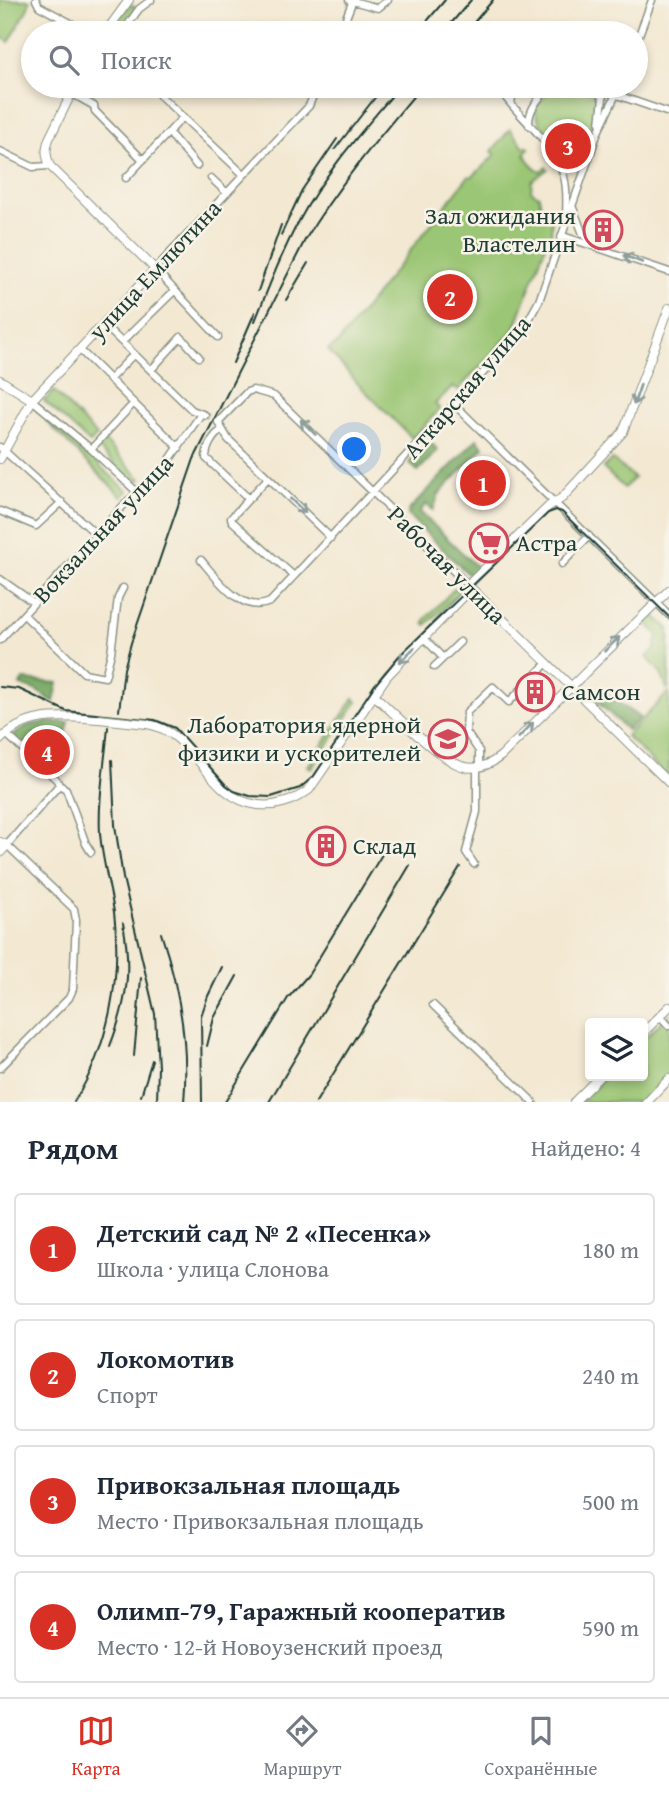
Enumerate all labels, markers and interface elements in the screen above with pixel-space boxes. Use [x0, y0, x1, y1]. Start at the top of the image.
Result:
search box [21, 21, 648, 98]
text: Поиск [101, 40, 172, 79]
icon: search [45, 41, 83, 79]
pin: 3 [545, 120, 591, 172]
street label: улица Емлютина [79, 191, 230, 349]
place label: Зал ожидания Властелин [425, 198, 576, 261]
building icon: Зал ожидания Властелин [582, 209, 624, 251]
one-way arrow [622, 252, 644, 264]
pin: 2 [427, 271, 473, 323]
street label: Аткарская улица [394, 307, 539, 466]
one-way arrow [630, 383, 642, 405]
one-way arrow [299, 418, 316, 435]
your location [337, 432, 371, 466]
street label: Вокзальная улица [24, 446, 181, 611]
pin: 1 [460, 457, 506, 509]
street label: Рабочая улица [380, 497, 515, 632]
one-way arrow [289, 498, 306, 515]
supermarket icon: Астра [468, 522, 510, 564]
place label: Астра [516, 525, 578, 560]
one-way arrow [603, 636, 620, 653]
one-way arrow [399, 646, 416, 663]
building icon: Самсон [514, 671, 556, 713]
place label: Самсон [562, 674, 641, 709]
place label: Лаборатория ядерной физики и ускорителей [178, 707, 421, 770]
school or university icon: Лаборатория ядерной физики и ускорителей [427, 718, 469, 760]
one-way arrow [518, 722, 535, 739]
pin: 4 [24, 726, 70, 778]
building icon: Склад [305, 825, 347, 867]
place label: Склад [353, 828, 416, 863]
map controls [585, 1018, 648, 1081]
button: layers [585, 1018, 648, 1081]
text: Рядом [28, 1126, 119, 1170]
text: Найдено: 4 [531, 1131, 641, 1164]
text: Детский сад № 2 «Песенка» [97, 1213, 431, 1252]
text: 1 [47, 1233, 59, 1266]
text: 180 m [582, 1233, 639, 1266]
text: Школа · улица Слонова [97, 1252, 329, 1285]
text: Локомотив [97, 1339, 234, 1378]
text: 2 [47, 1359, 59, 1392]
text: 240 m [582, 1359, 639, 1392]
text: Спорт [97, 1378, 158, 1411]
text: Привокзальная площадь [97, 1465, 400, 1504]
text: 3 [47, 1485, 59, 1518]
text: 500 m [582, 1485, 639, 1518]
text: Место · Привокзальная площадь [97, 1504, 424, 1537]
text: Олимп-79, Гаражный кооператив [97, 1591, 506, 1630]
text: 4 [47, 1611, 59, 1644]
text: 590 m [582, 1611, 639, 1644]
text: Место · 12-й Новоузенский проезд [97, 1630, 442, 1663]
tab: Карта [71, 1712, 121, 1782]
tab: Маршрут [264, 1712, 341, 1782]
tab: Сохранённые [484, 1712, 597, 1782]

